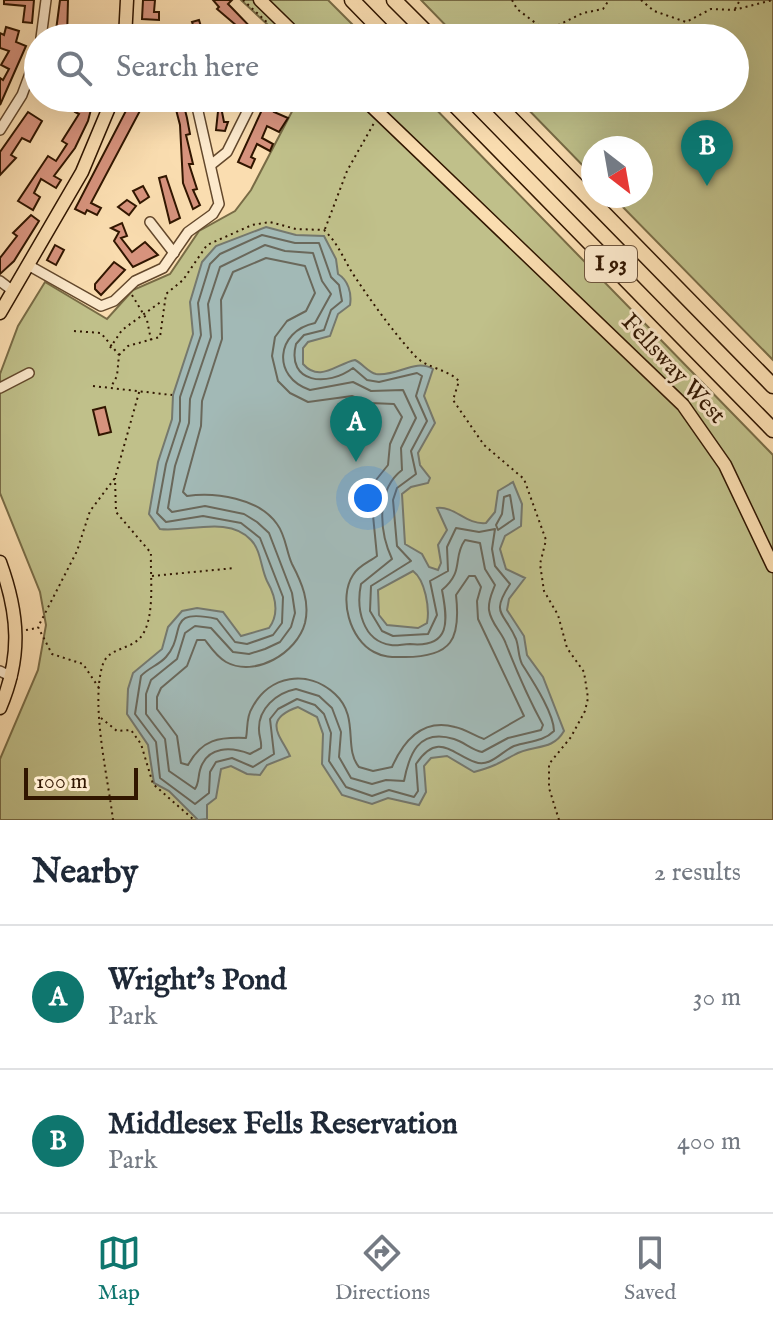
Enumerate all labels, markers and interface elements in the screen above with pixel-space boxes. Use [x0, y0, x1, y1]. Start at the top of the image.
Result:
search box [24, 24, 749, 112]
icon: search [52, 46, 96, 90]
text: Search here [116, 49, 259, 87]
pin: B [681, 120, 733, 186]
north arrow [581, 136, 653, 208]
road number: I 93 [585, 246, 637, 282]
street label: Fellsway West [614, 307, 732, 431]
pin: A [330, 396, 382, 462]
your location [348, 478, 388, 518]
scale bar [24, 764, 138, 800]
text: 100 m [36, 768, 88, 796]
text: Nearby [32, 851, 138, 894]
text: 2 results [654, 856, 741, 889]
text: Wright's Pond [108, 962, 286, 1000]
text: A [49, 981, 67, 1014]
text: 30 m [693, 981, 741, 1014]
text: Park [108, 1000, 157, 1033]
text: Middlesex Fells Reservation [108, 1106, 458, 1144]
text: B [49, 1125, 67, 1158]
text: 400 m [677, 1125, 741, 1158]
text: Park [108, 1144, 157, 1177]
tab: Map [97, 1231, 141, 1307]
tab: Directions [335, 1231, 430, 1307]
tab: Saved [624, 1231, 676, 1307]

